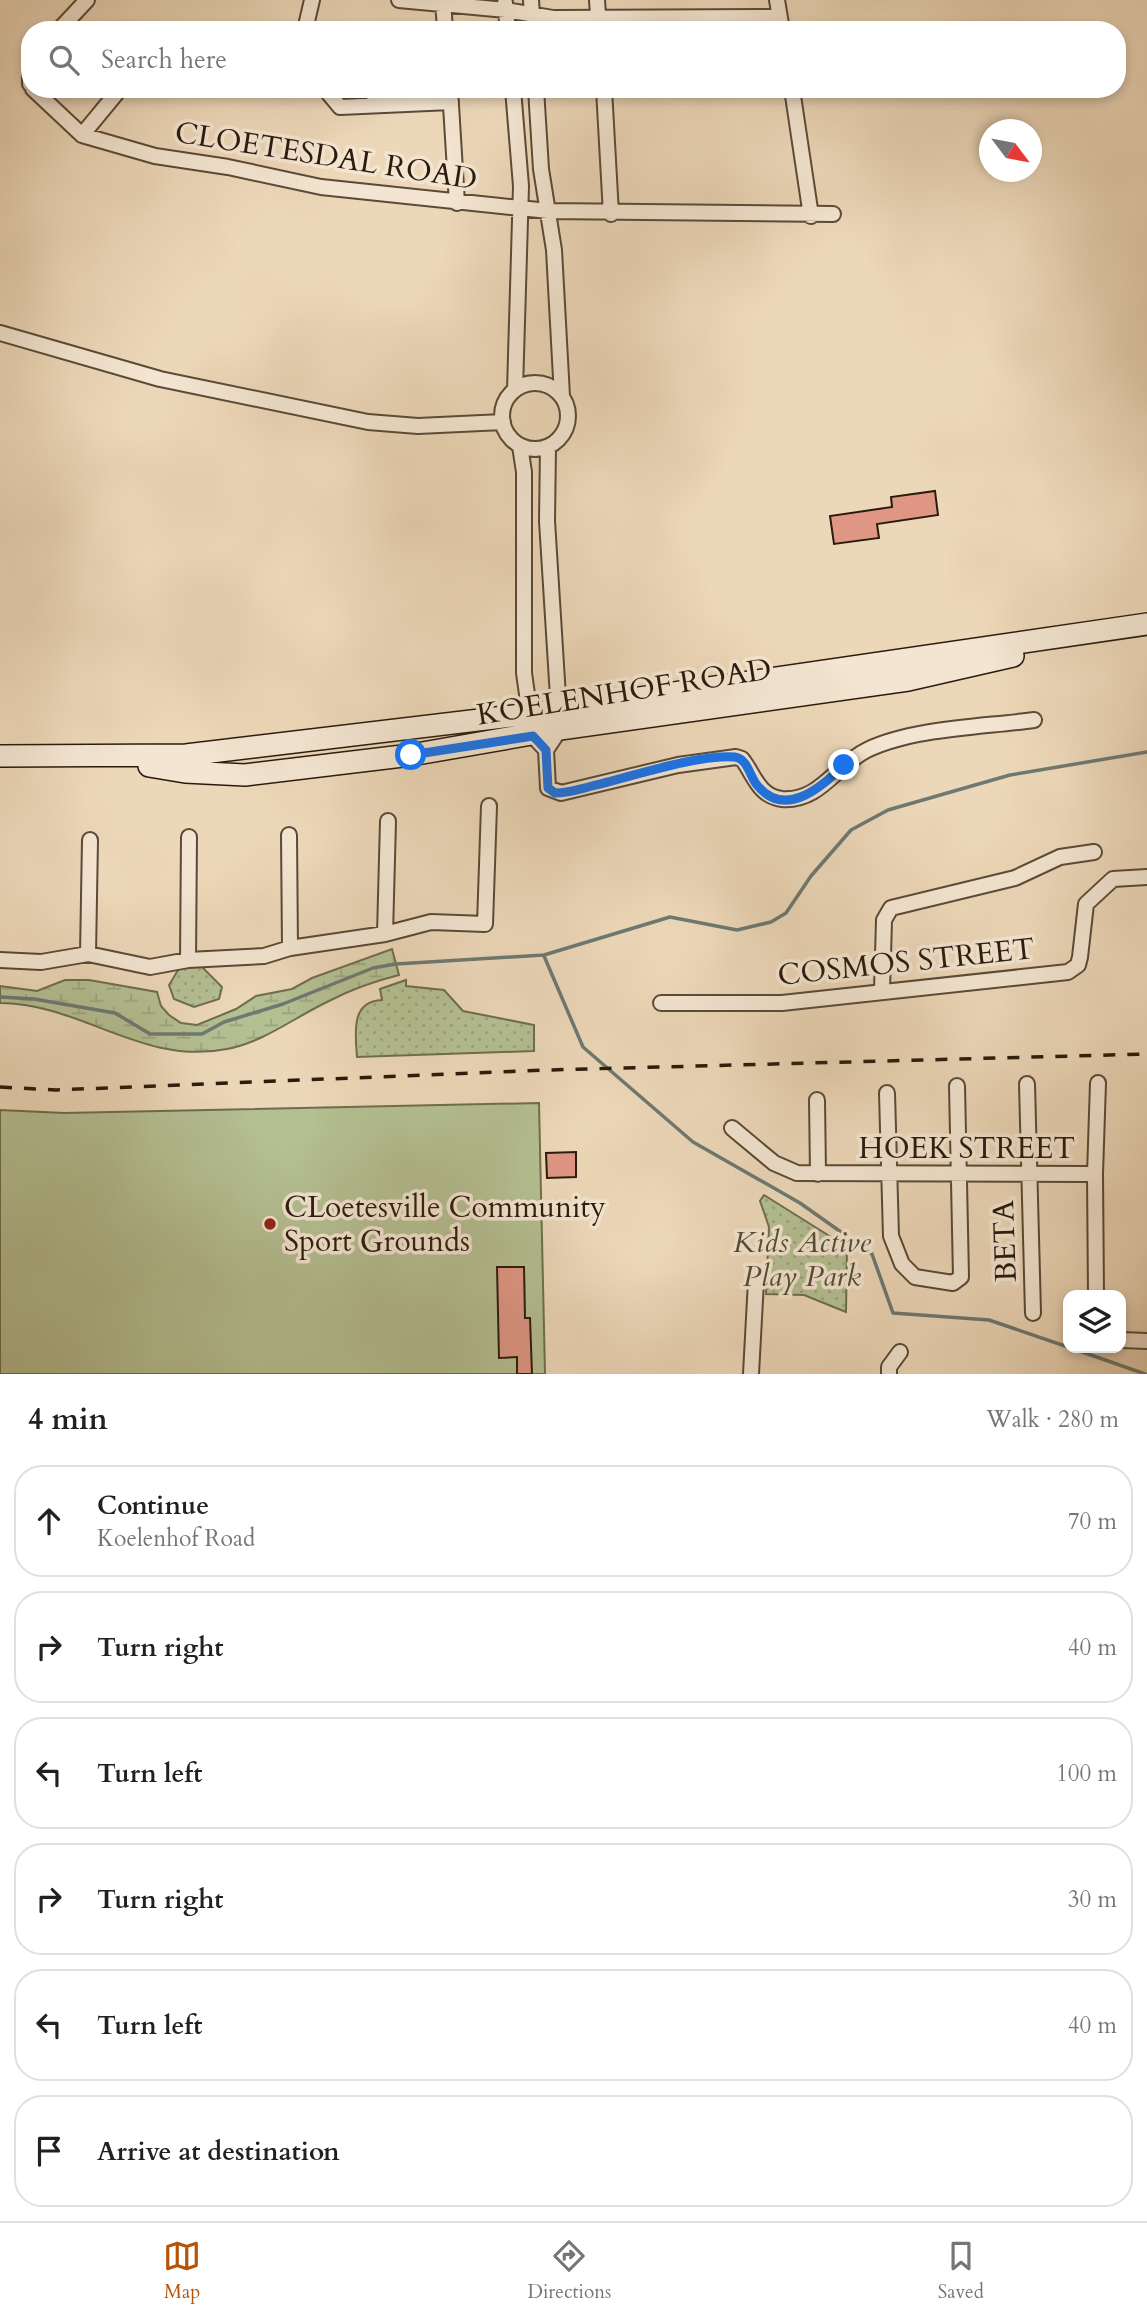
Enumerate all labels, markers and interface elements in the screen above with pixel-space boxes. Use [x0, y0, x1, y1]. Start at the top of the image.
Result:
search box [21, 21, 1126, 98]
icon: search [45, 41, 83, 79]
text: Search here [101, 42, 227, 77]
street label: CLOETESDAL ROAD [172, 112, 480, 200]
north arrow [979, 119, 1042, 182]
street label: KOELENHOF ROAD [474, 648, 774, 736]
route start [395, 739, 426, 770]
route end [828, 749, 859, 780]
street label: COSMOS STREET [776, 928, 1036, 996]
street label: HOEK STREET [859, 1128, 1075, 1169]
place label: CLoetesville Community Sport Grounds [284, 1187, 606, 1262]
street label: BETA [983, 1199, 1027, 1283]
marker: CLoetesville Community Sport Grounds [262, 1216, 278, 1232]
park label: Kids Active Play Park [733, 1222, 872, 1297]
map controls [1063, 1290, 1126, 1353]
button: layers [1063, 1290, 1126, 1353]
text: 4 min [28, 1399, 108, 1440]
text: Walk · 280 m [986, 1404, 1119, 1435]
text: Continue [97, 1488, 209, 1523]
icon: ahead [30, 1502, 68, 1540]
text: 70 m [1068, 1506, 1117, 1537]
text: Koelenhof Road [97, 1523, 255, 1554]
icon: right [30, 1628, 68, 1666]
text: Turn right [97, 1630, 224, 1665]
text: 40 m [1068, 1632, 1117, 1663]
icon: left [30, 1754, 68, 1792]
text: Turn left [97, 1756, 202, 1791]
text: 100 m [1056, 1758, 1117, 1789]
icon: right [30, 1880, 68, 1918]
text: Turn right [97, 1882, 224, 1917]
text: 30 m [1068, 1884, 1117, 1915]
icon: left [30, 2006, 68, 2044]
text: Turn left [97, 2008, 202, 2043]
text: 40 m [1068, 2010, 1117, 2041]
icon: arrive [30, 2132, 68, 2170]
text: Arrive at destination [97, 2134, 340, 2169]
tab: Map [163, 2237, 201, 2305]
tab: Directions [528, 2237, 611, 2305]
tab: Saved [938, 2237, 984, 2305]

